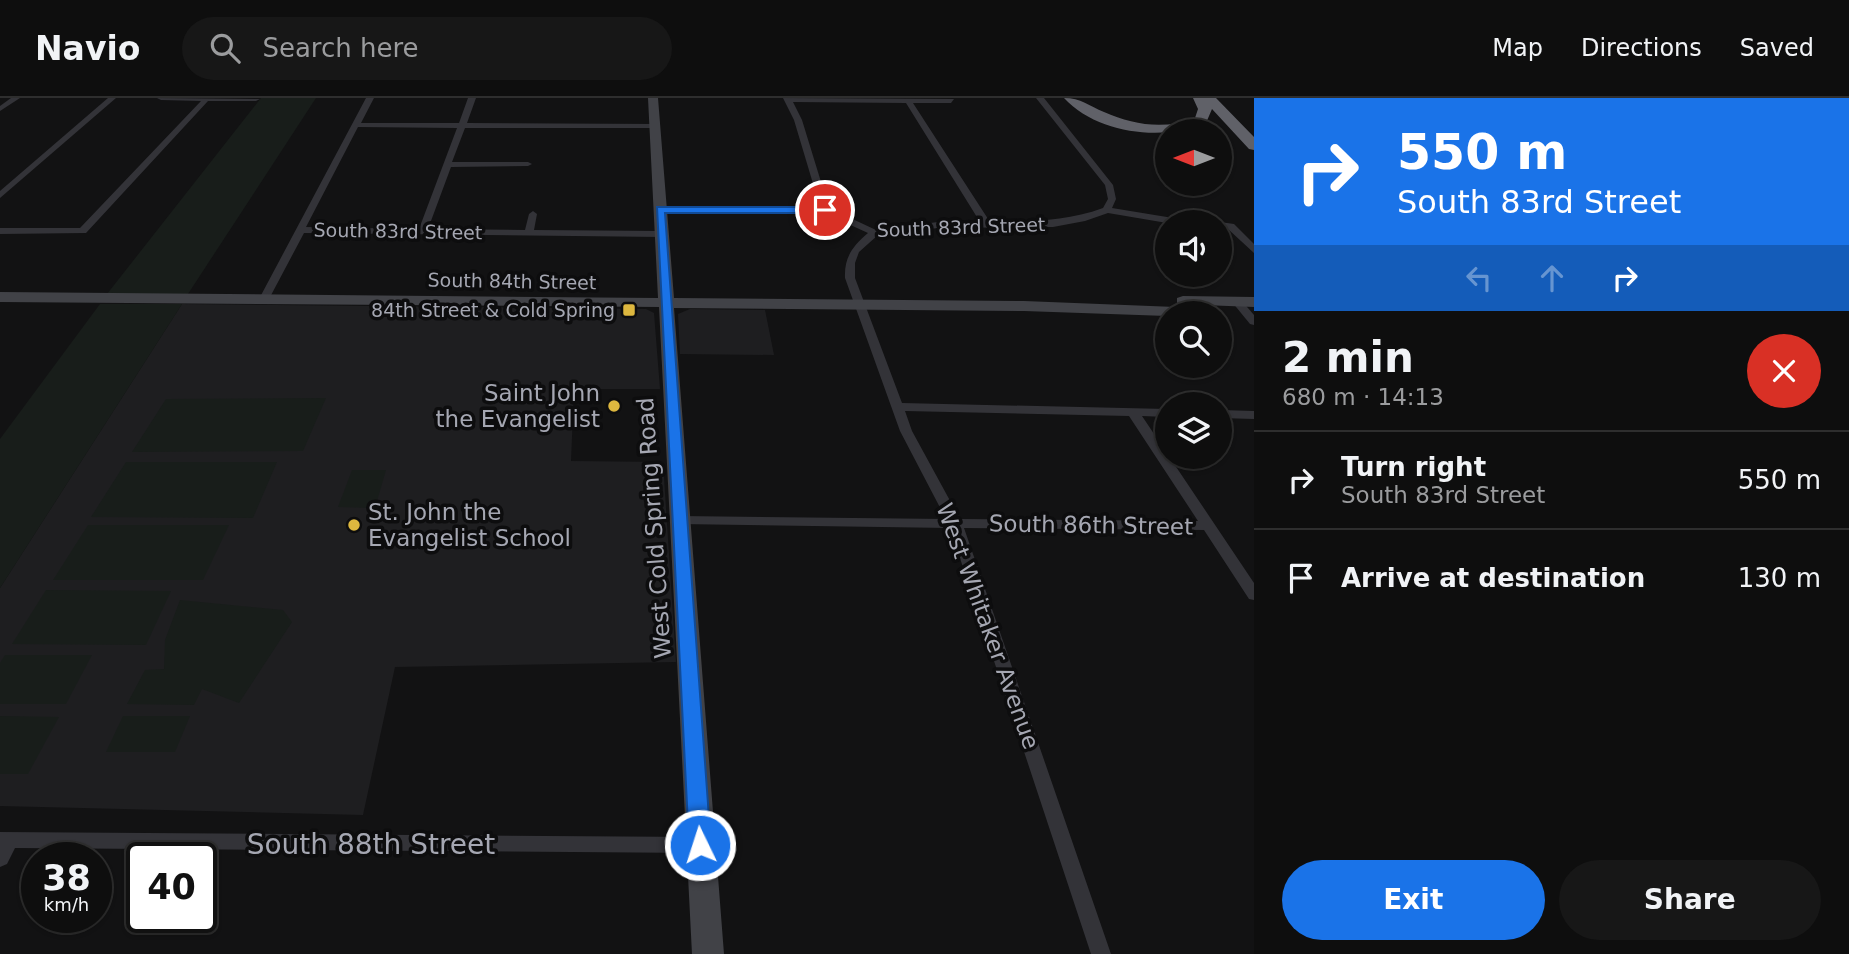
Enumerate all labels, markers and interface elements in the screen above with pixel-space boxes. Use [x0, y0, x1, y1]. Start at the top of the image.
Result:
search box [182, 17, 672, 80]
text: Navio [35, 29, 140, 68]
icon: search [206, 29, 244, 67]
text: Search here [262, 33, 419, 63]
text: Map [1492, 34, 1543, 62]
text: Directions [1581, 34, 1702, 62]
text: Saved [1740, 34, 1814, 62]
north arrow [1155, 119, 1232, 196]
map controls [1155, 119, 1232, 469]
text: 550 m [1397, 124, 1567, 181]
icon: right [1282, 126, 1373, 217]
pin [795, 180, 855, 240]
text: South 83rd Street [1397, 183, 1681, 221]
icon: arrive [806, 191, 844, 229]
button: sound [1155, 210, 1232, 287]
street label: South 83rd Street [876, 213, 1046, 241]
street label: South 83rd Street [313, 219, 483, 243]
icon: left [1460, 259, 1498, 297]
icon: ahead [1533, 259, 1571, 297]
icon: right [1606, 259, 1644, 297]
street label: South 84th Street [427, 269, 597, 293]
place label: 84th Street & Cold Spring [371, 299, 615, 321]
button: search [1155, 301, 1232, 378]
marker: 84th Street & Cold Spring [621, 302, 637, 318]
text: 2 min [1282, 333, 1414, 382]
button: close [1747, 334, 1821, 408]
place label: Saint John the Evangelist [436, 380, 600, 432]
text: 680 m · 14:13 [1282, 384, 1444, 410]
button: layers [1155, 392, 1232, 469]
street label: West Cold Spring Road [632, 397, 676, 659]
marker: Saint John the Evangelist [606, 398, 622, 414]
text: Turn right [1341, 452, 1486, 482]
icon: right [1282, 461, 1320, 499]
text: 550 m [1738, 465, 1821, 495]
text: South 83rd Street [1341, 482, 1545, 508]
place label: St. John the Evangelist School [368, 499, 571, 551]
street label: West Whitaker Avenue [931, 500, 1045, 752]
street label: South 86th Street [989, 510, 1193, 540]
marker: St. John the Evangelist School [346, 517, 362, 533]
icon: arrive [1282, 559, 1320, 597]
text: Arrive at destination [1341, 563, 1645, 593]
text: 130 m [1738, 563, 1821, 593]
position arrow [663, 808, 737, 882]
street label: South 88th Street [247, 828, 495, 861]
speed limit sign: 40 [126, 842, 217, 933]
text: 38 [42, 858, 91, 898]
button: Exit [1282, 860, 1545, 940]
button: Share [1559, 860, 1821, 940]
text: km/h [44, 894, 89, 915]

